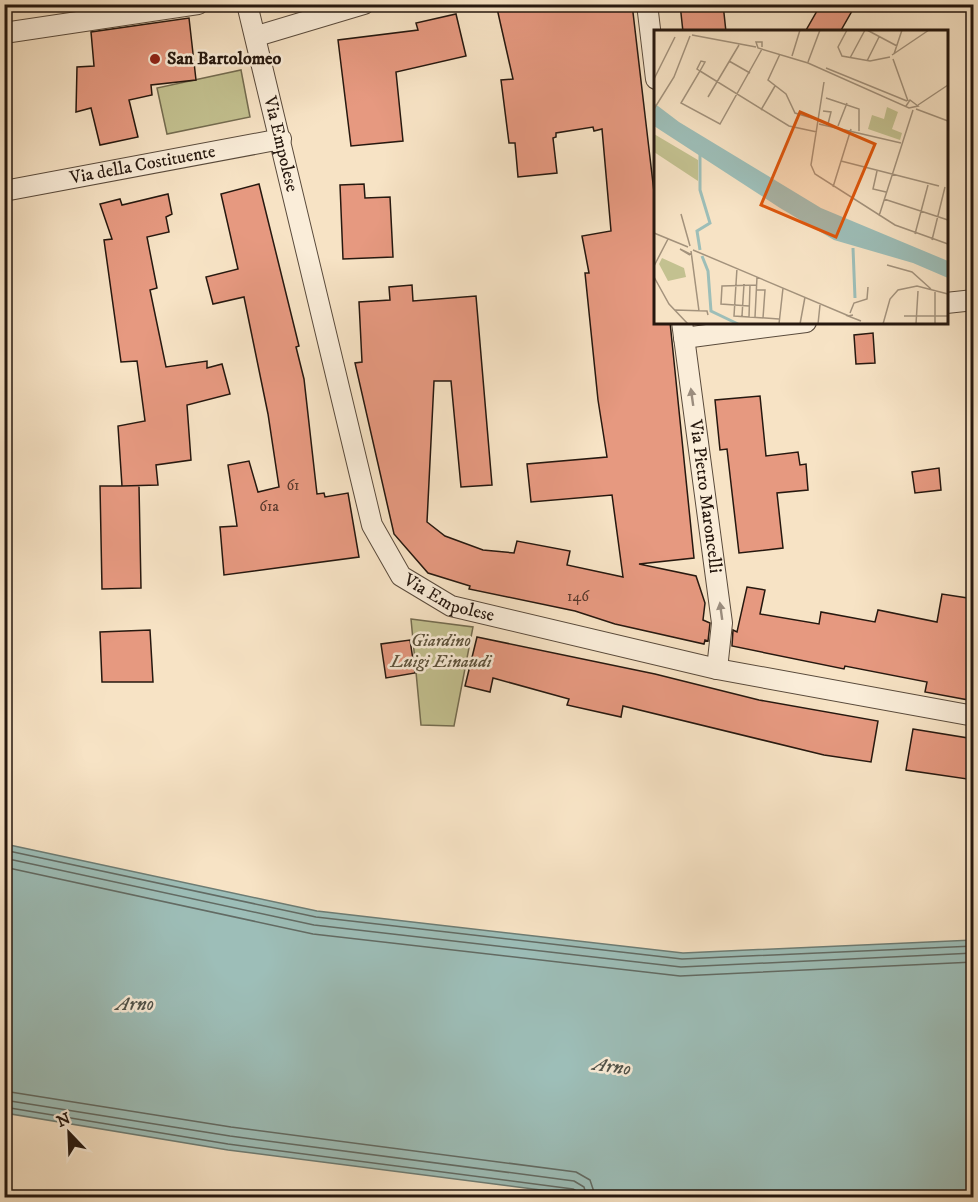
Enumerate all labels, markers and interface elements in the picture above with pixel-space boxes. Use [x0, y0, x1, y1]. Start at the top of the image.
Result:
inset map [654, 30, 948, 324]
place label: San Bartolomeo [167, 48, 282, 70]
marker: San Bartolomeo [148, 52, 162, 66]
street label: Via Empolese [258, 93, 303, 194]
street label: Via della Costituente [67, 141, 217, 190]
one-way arrow [687, 388, 696, 407]
street label: Via Pietro Maroncelli [684, 417, 726, 575]
house number: 61 [286, 476, 300, 495]
house number: 61a [259, 497, 279, 516]
street label: Via Empolese [398, 568, 496, 627]
house number: 146 [567, 587, 590, 606]
one-way arrow [716, 602, 725, 621]
park label: Giardino Luigi Einaudi [390, 630, 493, 673]
water label: Arno [114, 992, 154, 1017]
water label: Arno [589, 1052, 633, 1082]
north arrow [39, 1103, 99, 1163]
text: N [54, 1108, 73, 1132]

